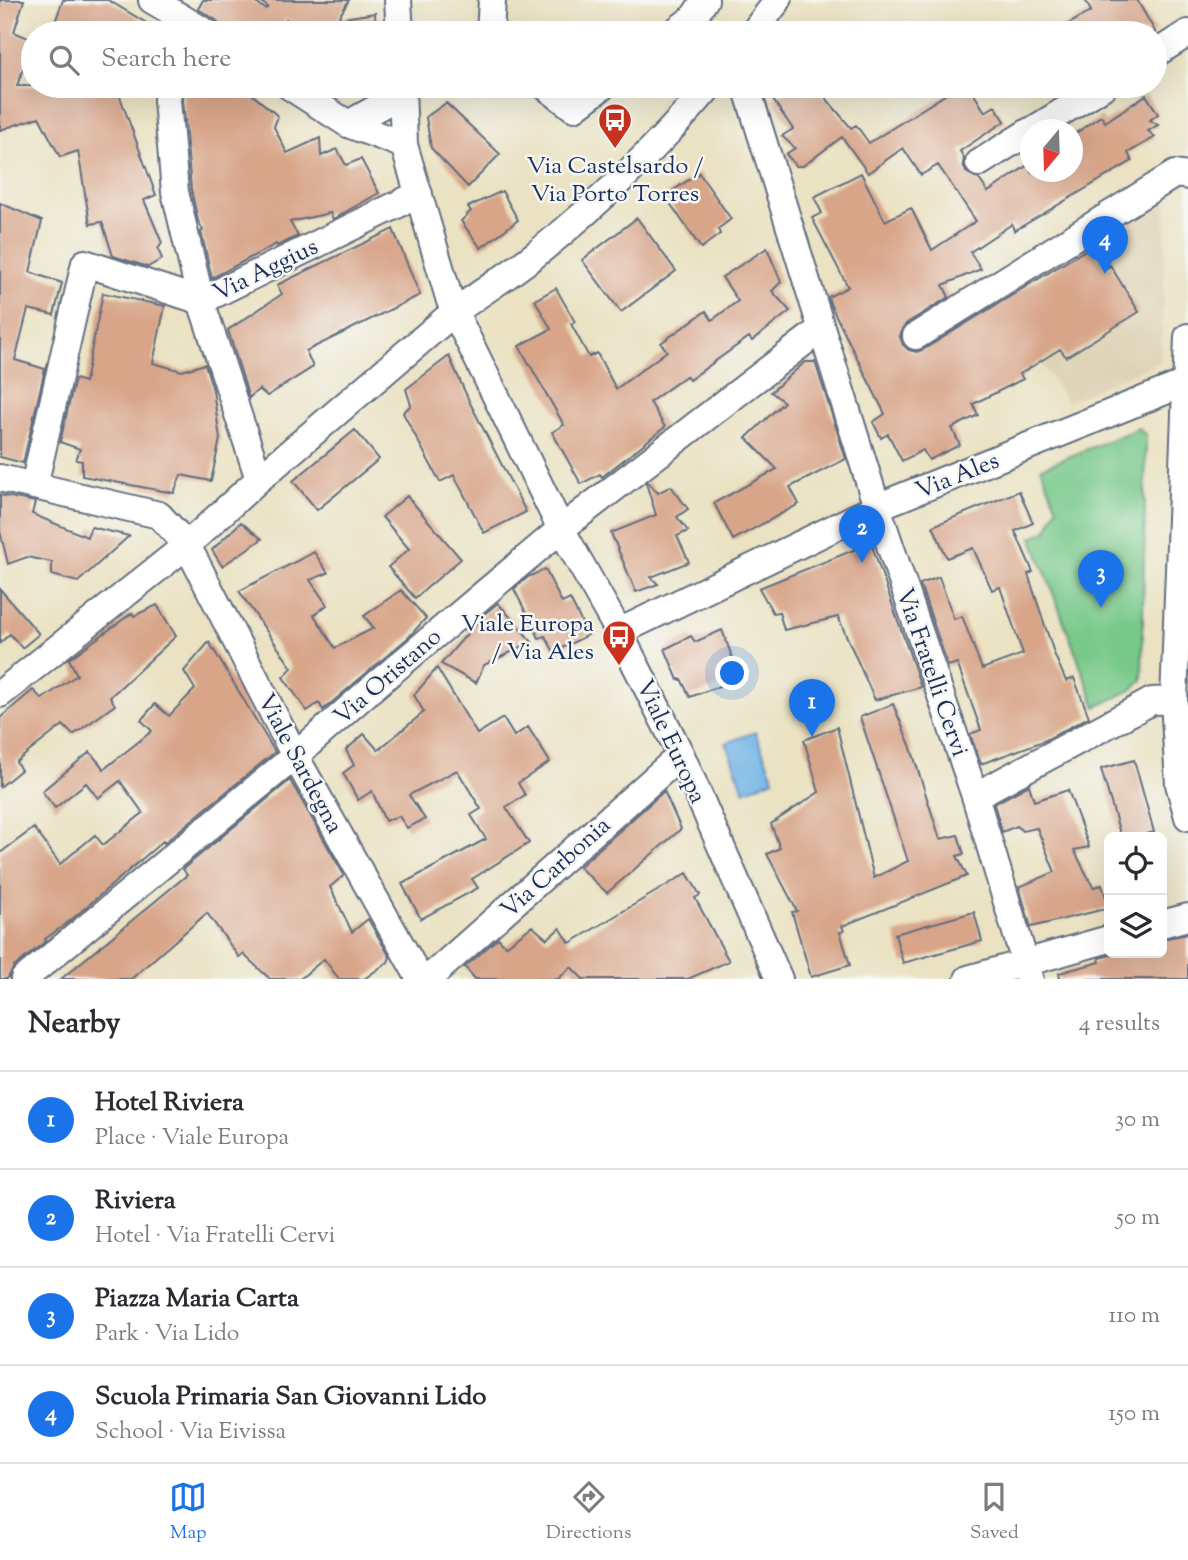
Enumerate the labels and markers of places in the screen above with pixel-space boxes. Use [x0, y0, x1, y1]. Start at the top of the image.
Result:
bus stop icon: Via Castelsardo / Via Porto Torres [596, 101, 634, 150]
place label: Via Castelsardo / Via Porto Torres [526, 150, 704, 212]
pin: 4 [1082, 216, 1128, 274]
pin: 2 [839, 505, 885, 563]
pin: 3 [1078, 550, 1124, 608]
place label: Viale Europa / Via Ales [461, 608, 594, 670]
bus stop icon: Viale Europa / Via Ales [600, 618, 638, 667]
pin: 1 [789, 679, 835, 737]

